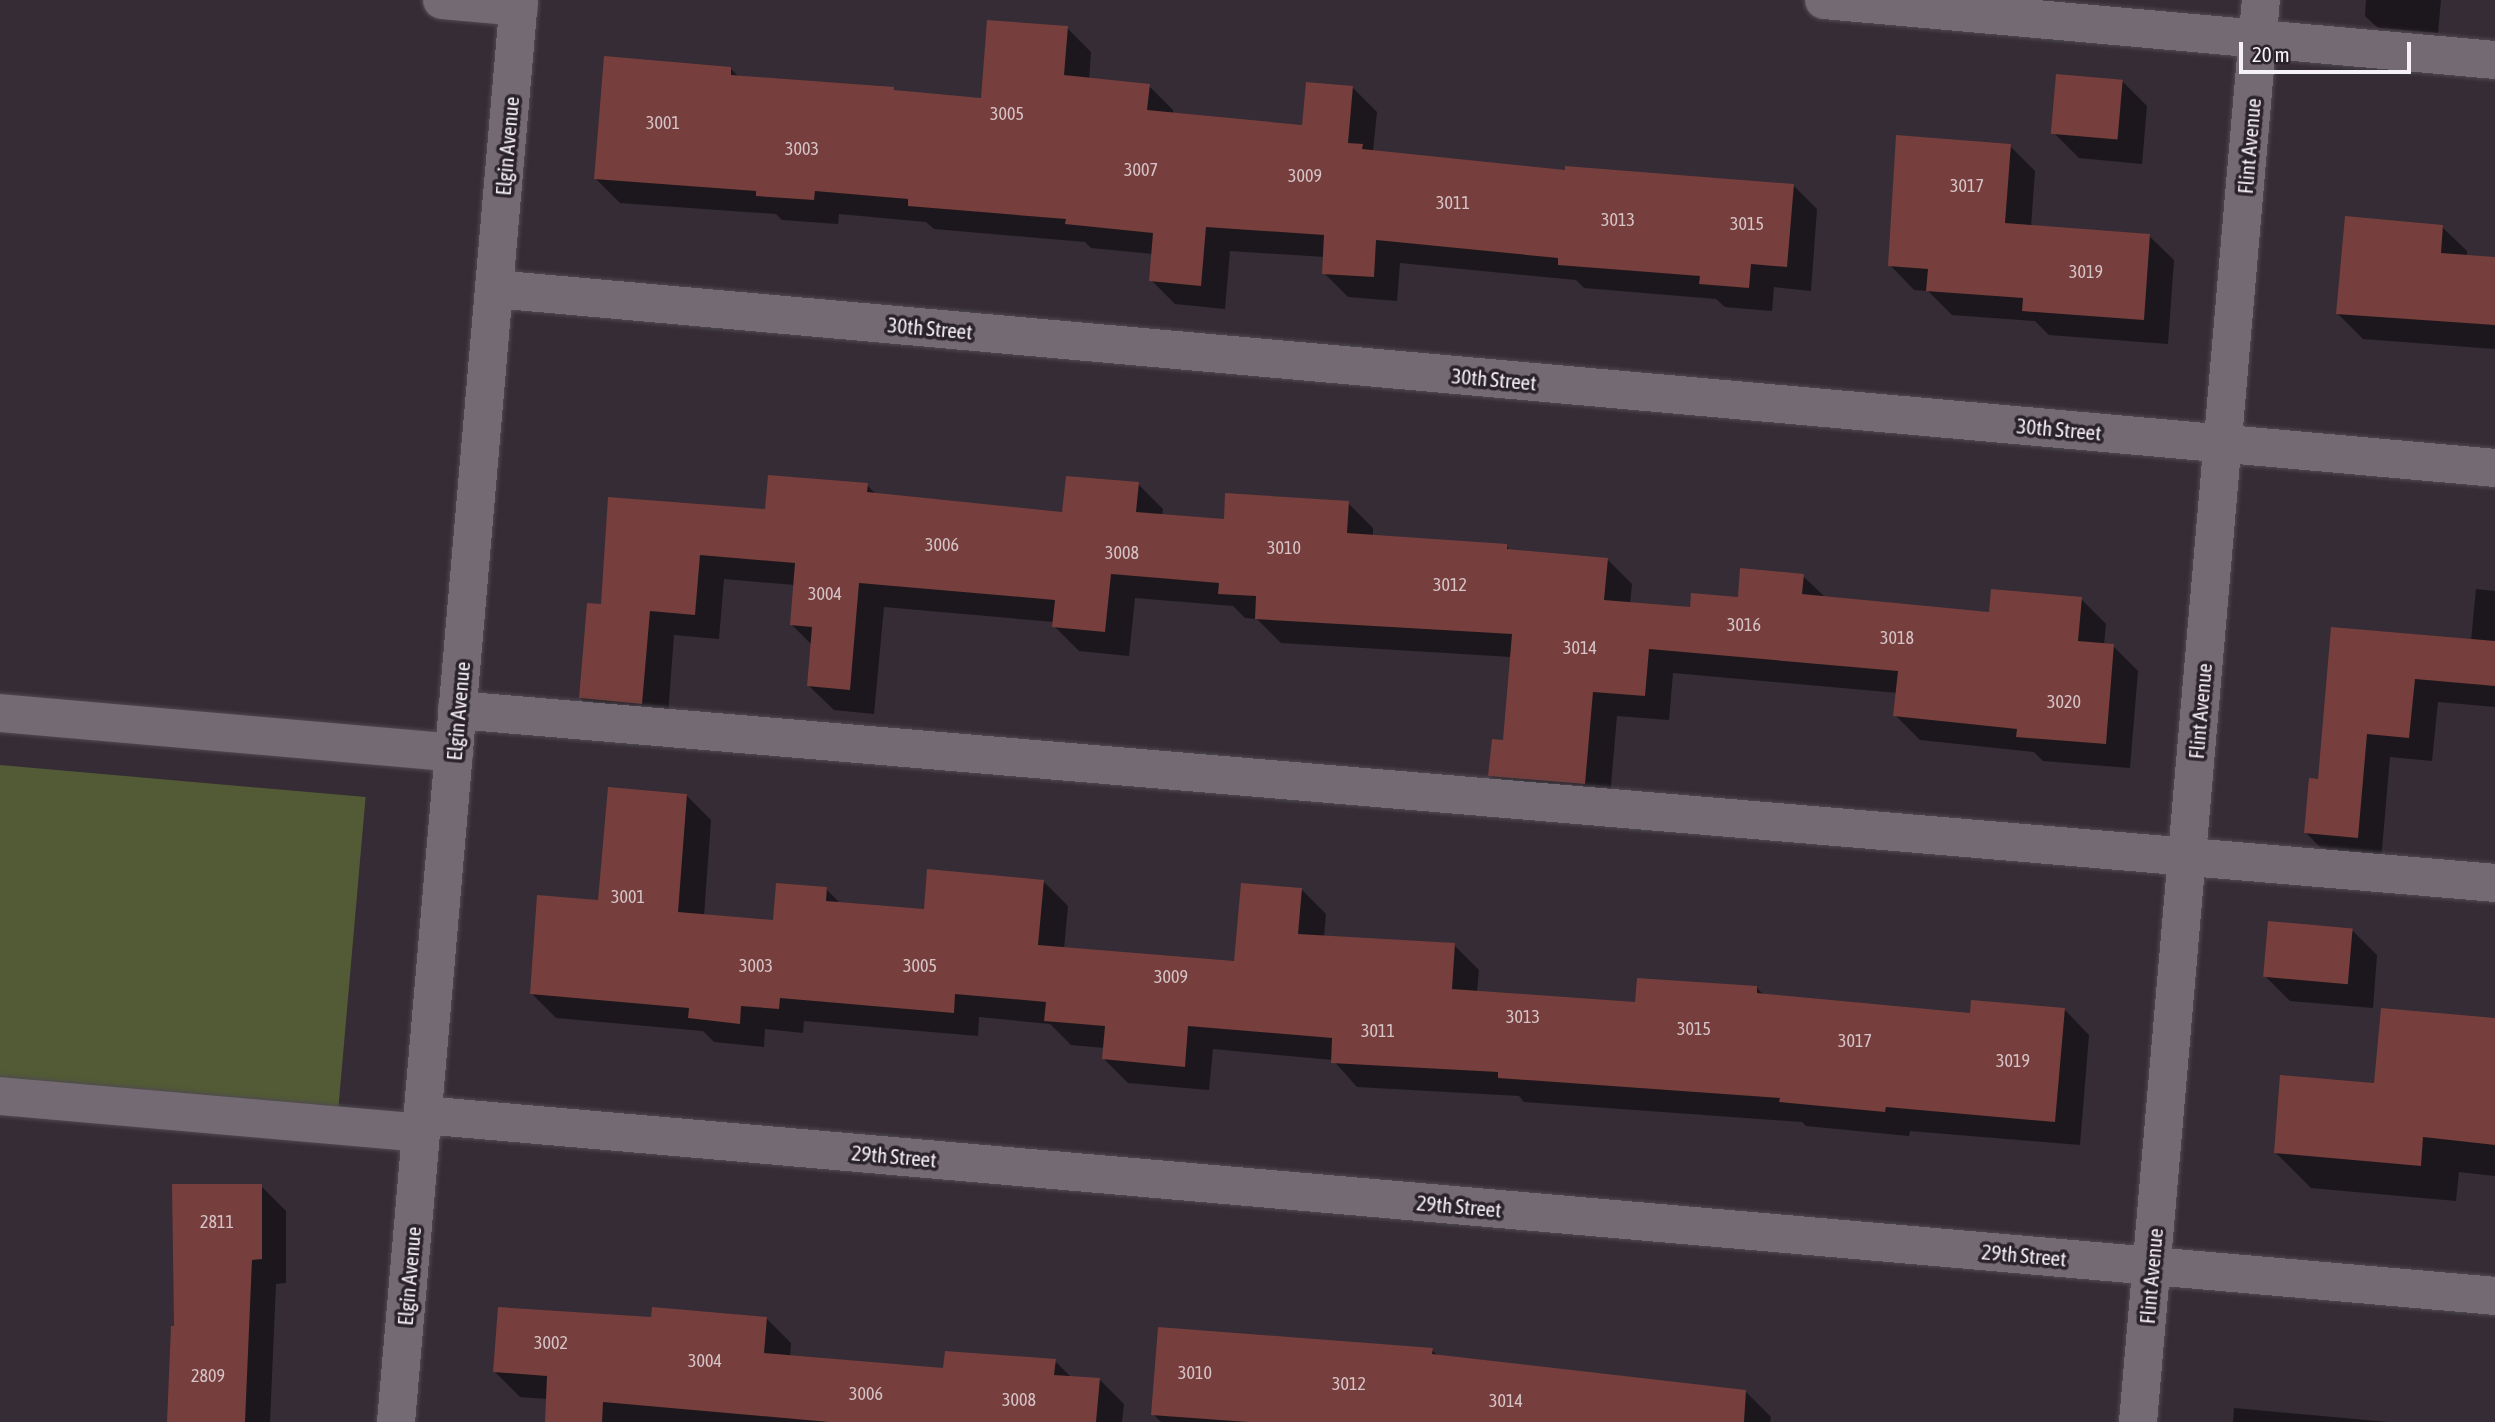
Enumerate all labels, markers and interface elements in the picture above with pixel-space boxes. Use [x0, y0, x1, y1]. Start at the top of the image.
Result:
scale bar [2243, 28, 2414, 72]
text: 20 m [2252, 42, 2290, 66]
street label: Elgin Avenue [490, 95, 524, 197]
street label: Flint Avenue [2232, 97, 2266, 195]
house number: 3005 [990, 103, 1024, 125]
house number: 3001 [646, 112, 680, 134]
house number: 3003 [785, 138, 819, 160]
house number: 3007 [1124, 159, 1158, 181]
house number: 3009 [1288, 165, 1322, 187]
house number: 3017 [1950, 175, 1984, 197]
house number: 3011 [1436, 192, 1470, 214]
house number: 3013 [1601, 209, 1635, 231]
house number: 3015 [1730, 213, 1764, 235]
house number: 3019 [2069, 261, 2103, 283]
street label: 30th Street [887, 312, 973, 344]
street label: 30th Street [1451, 363, 1537, 395]
street label: 30th Street [2016, 413, 2102, 445]
house number: 3006 [925, 534, 959, 556]
house number: 3010 [1267, 537, 1301, 559]
house number: 3008 [1105, 542, 1139, 564]
house number: 3012 [1433, 574, 1467, 596]
house number: 3004 [808, 583, 842, 605]
house number: 3016 [1727, 614, 1761, 636]
house number: 3018 [1880, 627, 1914, 649]
house number: 3014 [1563, 637, 1597, 659]
street label: Elgin Avenue [441, 660, 475, 762]
street label: Flint Avenue [2183, 662, 2217, 760]
house number: 3020 [2047, 691, 2081, 713]
house number: 3001 [611, 886, 645, 908]
house number: 3003 [739, 955, 773, 977]
house number: 3005 [903, 955, 937, 977]
house number: 3009 [1154, 966, 1188, 988]
house number: 3013 [1506, 1006, 1540, 1028]
house number: 3015 [1677, 1018, 1711, 1040]
house number: 3011 [1361, 1020, 1395, 1042]
house number: 3017 [1838, 1030, 1872, 1052]
house number: 3019 [1996, 1050, 2030, 1072]
street label: 29th Street [851, 1140, 937, 1172]
street label: 29th Street [1416, 1190, 1502, 1222]
house number: 2811 [200, 1211, 234, 1233]
street label: Elgin Avenue [392, 1225, 426, 1327]
street label: Flint Avenue [2134, 1227, 2168, 1325]
street label: 29th Street [1981, 1239, 2067, 1271]
house number: 3002 [534, 1332, 568, 1354]
house number: 3004 [688, 1350, 722, 1372]
house number: 3010 [1178, 1362, 1212, 1384]
house number: 2809 [191, 1365, 225, 1387]
house number: 3012 [1332, 1373, 1366, 1395]
house number: 3006 [849, 1383, 883, 1405]
house number: 3008 [1002, 1389, 1036, 1411]
house number: 3014 [1489, 1390, 1523, 1412]

